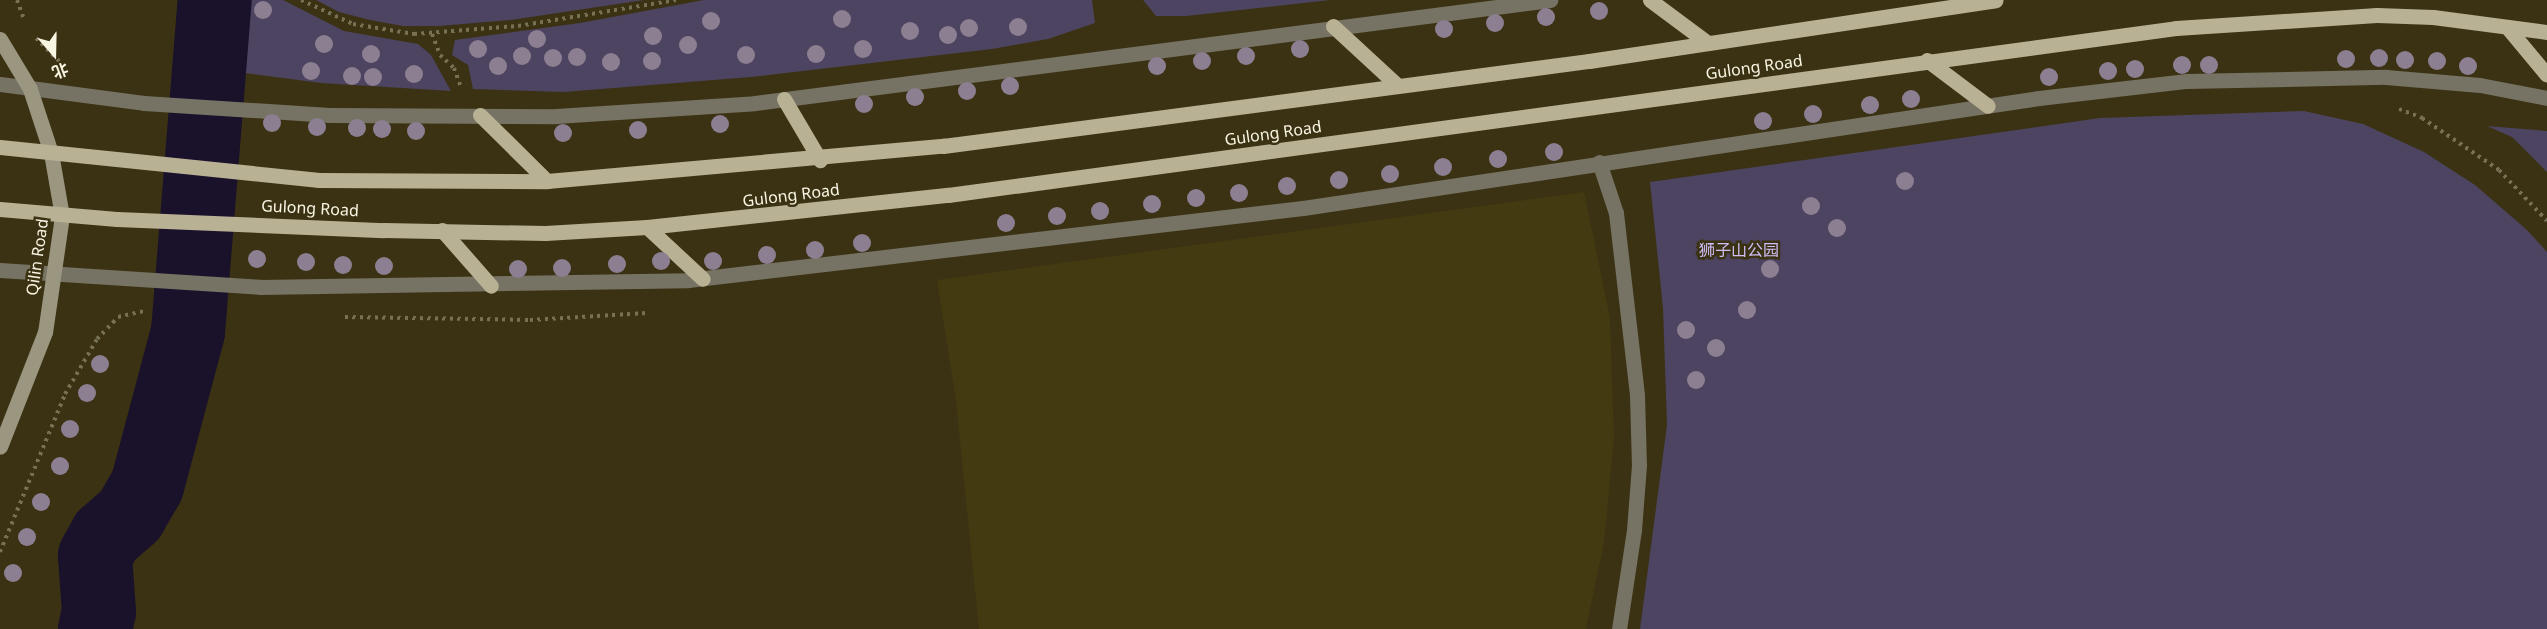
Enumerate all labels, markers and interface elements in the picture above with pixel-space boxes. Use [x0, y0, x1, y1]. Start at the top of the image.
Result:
north arrow [24, 24, 84, 84]
street label: Gulong Road [1704, 51, 1804, 83]
text: 北 [49, 58, 71, 84]
street label: Gulong Road [1223, 117, 1323, 149]
street label: Gulong Road [741, 180, 841, 210]
street label: Gulong Road [261, 196, 359, 220]
street label: Qilin Road [22, 217, 52, 297]
park label: 狮子山公园 [1699, 240, 1779, 260]

